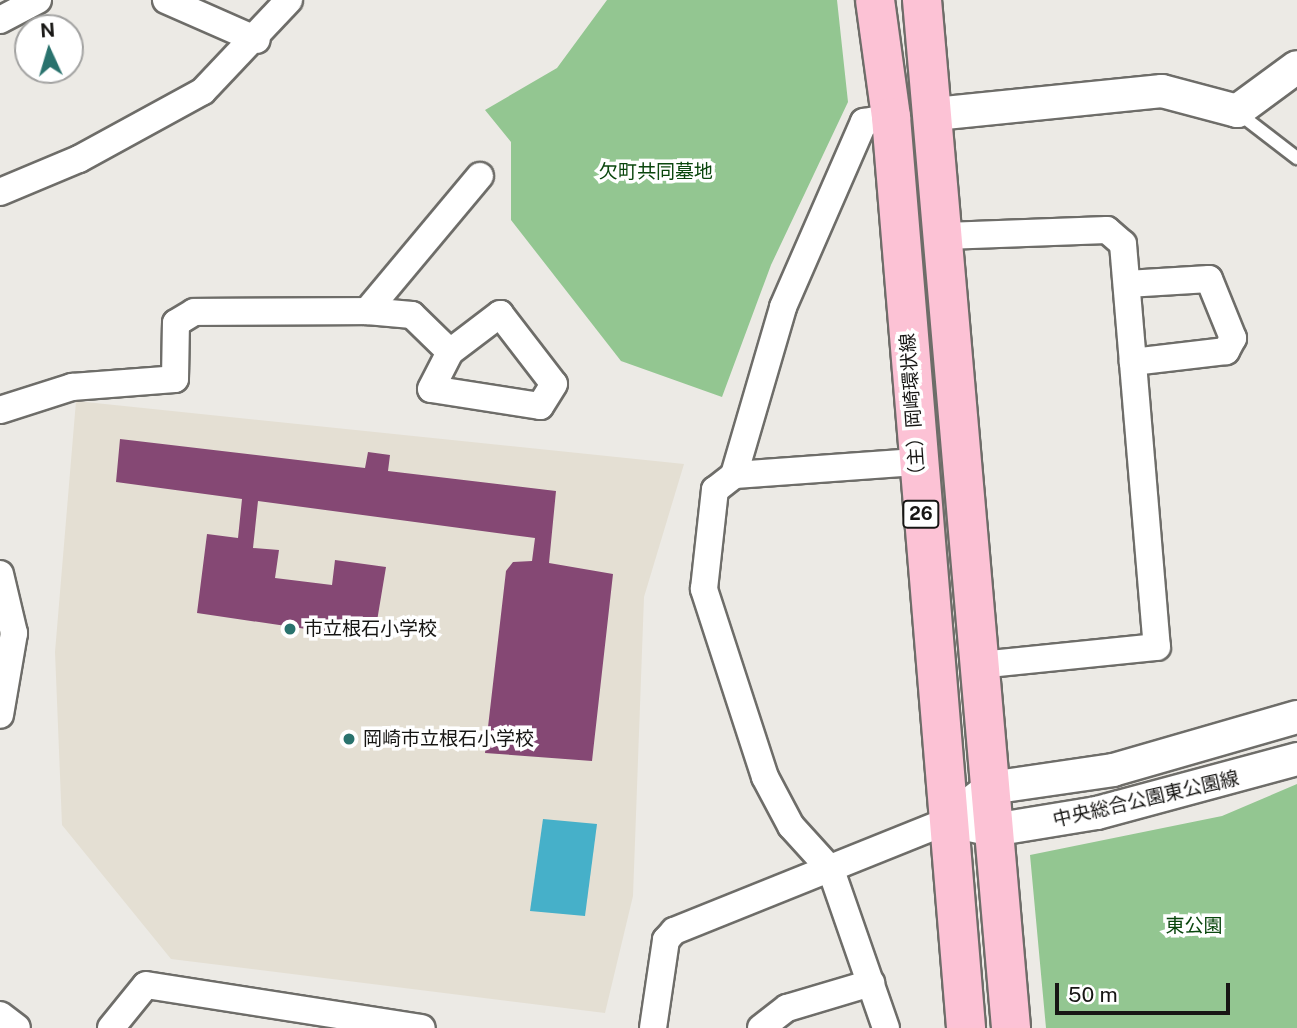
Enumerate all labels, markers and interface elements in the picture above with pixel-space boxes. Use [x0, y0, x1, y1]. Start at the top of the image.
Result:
north arrow [14, 14, 84, 84]
text: N [39, 19, 56, 42]
park label: 欠町共同墓地 [599, 161, 713, 183]
street label: （主）岡崎環状線 [896, 332, 930, 486]
road number: 26 [902, 500, 940, 528]
place label: 市立根石小学校 [304, 618, 437, 640]
marker: 市立根石小学校 [282, 621, 298, 637]
place label: 岡崎市立根石小学校 [363, 728, 534, 750]
marker: 岡崎市立根石小学校 [341, 731, 357, 747]
street label: 中央総合公園東公園線 [1051, 767, 1241, 831]
park label: 東公園 [1166, 915, 1222, 937]
scale bar [1059, 968, 1234, 1012]
text: 50 m [1068, 982, 1118, 1007]

